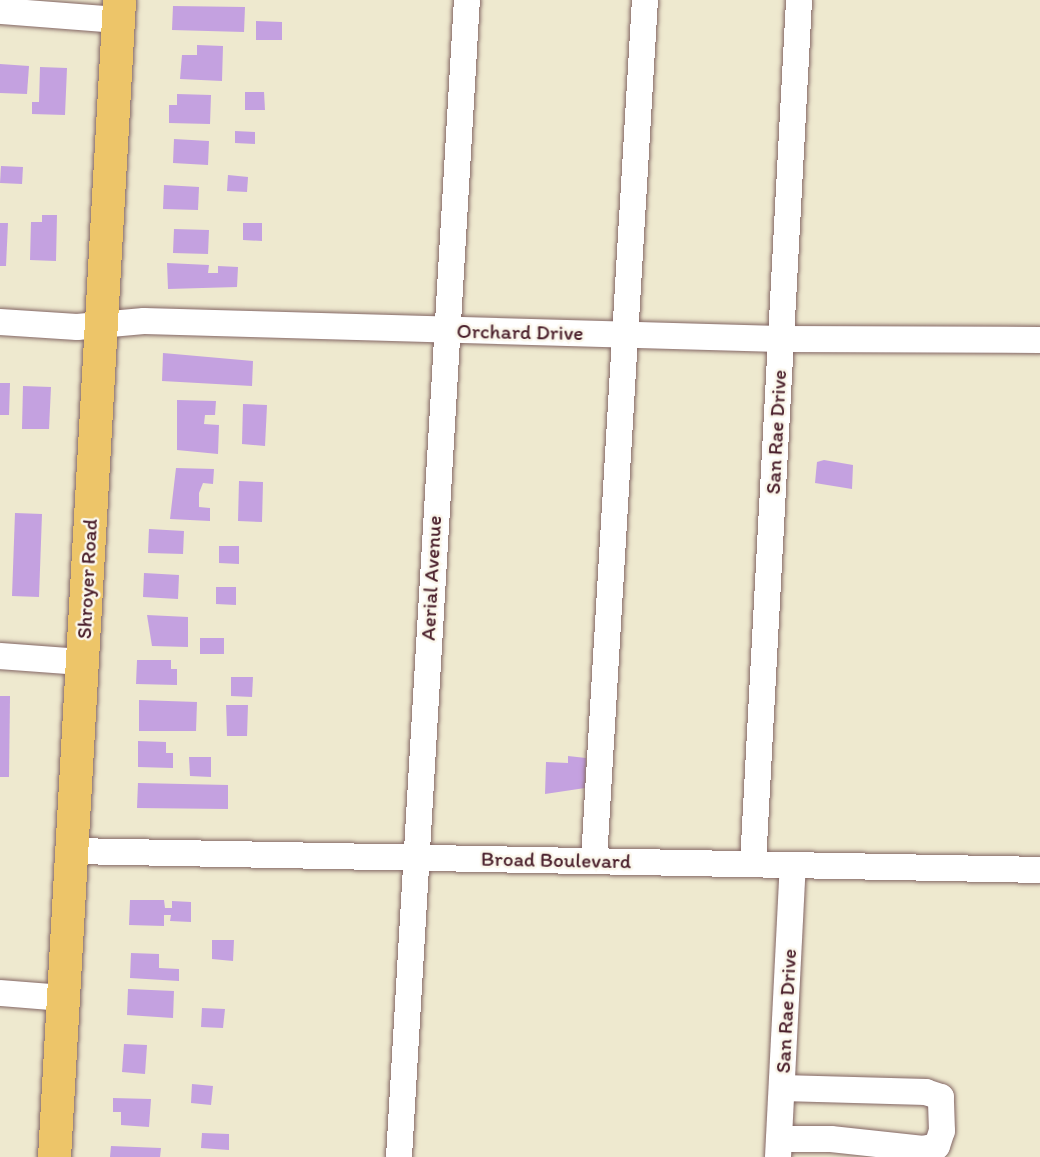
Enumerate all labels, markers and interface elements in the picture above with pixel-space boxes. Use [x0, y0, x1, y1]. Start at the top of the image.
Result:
street label: Orchard Drive [456, 318, 584, 346]
street label: San Rae Drive [760, 369, 792, 495]
street label: Aerial Avenue [415, 515, 447, 641]
street label: Shroyer Road [71, 518, 103, 640]
street label: Broad Boulevard [480, 846, 632, 874]
street label: San Rae Drive [770, 948, 802, 1074]

